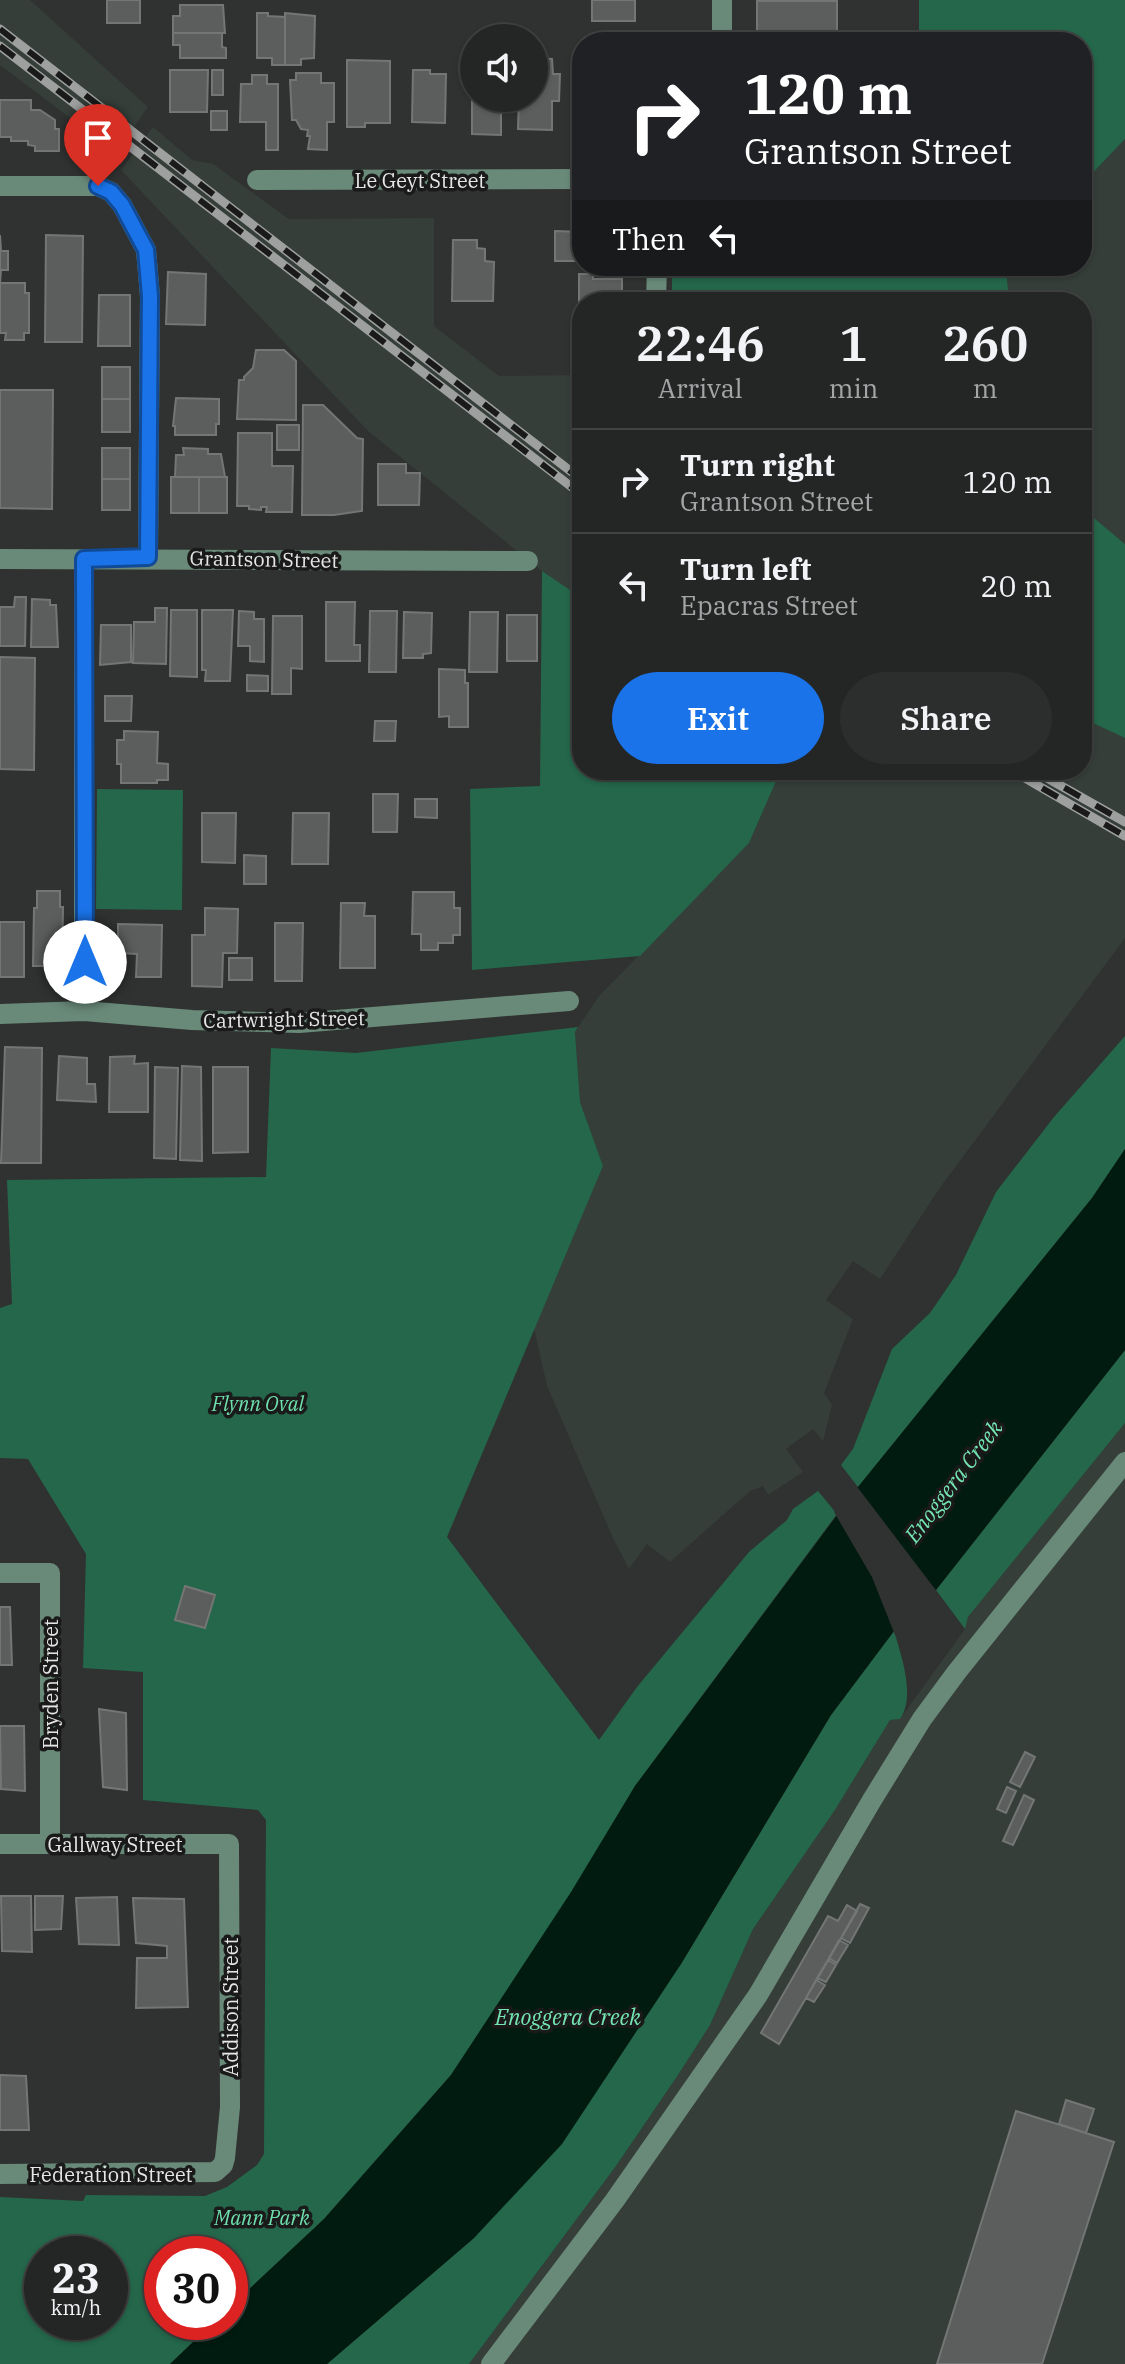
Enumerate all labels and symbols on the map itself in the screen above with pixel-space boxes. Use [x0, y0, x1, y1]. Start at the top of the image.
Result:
pin [64, 104, 132, 186]
street label: Le Geyt Street [355, 167, 485, 194]
street label: Grantson Street [189, 544, 339, 574]
position arrow [43, 920, 127, 1004]
street label: Cartwright Street [203, 1004, 365, 1034]
park label: Flynn Oval [211, 1390, 305, 1417]
water label: Enoggera Creek [897, 1414, 1009, 1549]
street label: Bryden Street [37, 1619, 64, 1749]
street label: Gallway Street [47, 1831, 183, 1858]
street label: Addison Street [217, 1938, 244, 2076]
water label: Enoggera Creek [494, 2002, 641, 2031]
street label: Federation Street [29, 2161, 193, 2188]
park label: Mann Park [213, 2204, 310, 2231]
speed limit sign: 30 [144, 2236, 248, 2340]

